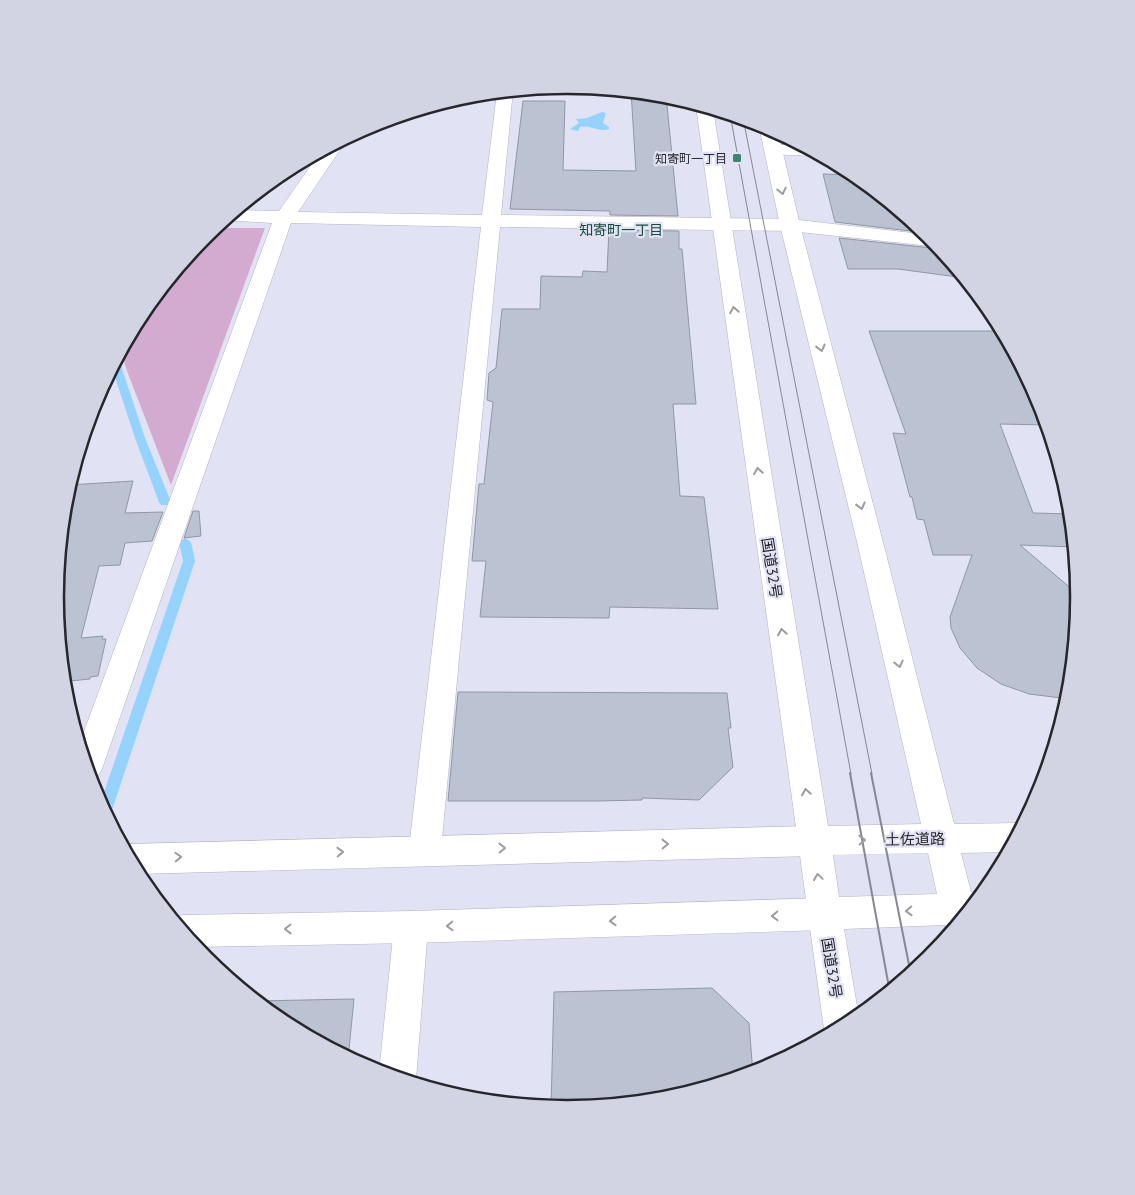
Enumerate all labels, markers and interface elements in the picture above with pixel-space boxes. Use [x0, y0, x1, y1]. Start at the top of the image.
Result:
place label: 知寄町一丁目 [655, 151, 727, 166]
marker: 知寄町一丁目 [731, 152, 743, 164]
one-way arrow [776, 186, 787, 195]
district label: 知寄町一丁目 [579, 221, 663, 239]
one-way arrow [729, 306, 739, 315]
one-way arrow [815, 344, 826, 353]
one-way arrow [753, 467, 763, 475]
one-way arrow [855, 502, 866, 511]
street label: 国道32号 [758, 536, 786, 600]
one-way arrow [777, 627, 787, 636]
one-way arrow [893, 660, 904, 669]
one-way arrow [801, 788, 812, 796]
street label: 土佐道路 [885, 829, 945, 849]
one-way arrow [858, 835, 866, 845]
one-way arrow [662, 839, 669, 849]
one-way arrow [499, 843, 507, 853]
one-way arrow [336, 847, 344, 857]
one-way arrow [174, 852, 182, 862]
one-way arrow [814, 873, 824, 882]
one-way arrow [904, 905, 912, 916]
one-way arrow [771, 910, 779, 921]
one-way arrow [608, 915, 616, 926]
one-way arrow [446, 920, 454, 931]
one-way arrow [283, 924, 291, 934]
street label: 国道32号 [818, 936, 846, 1000]

